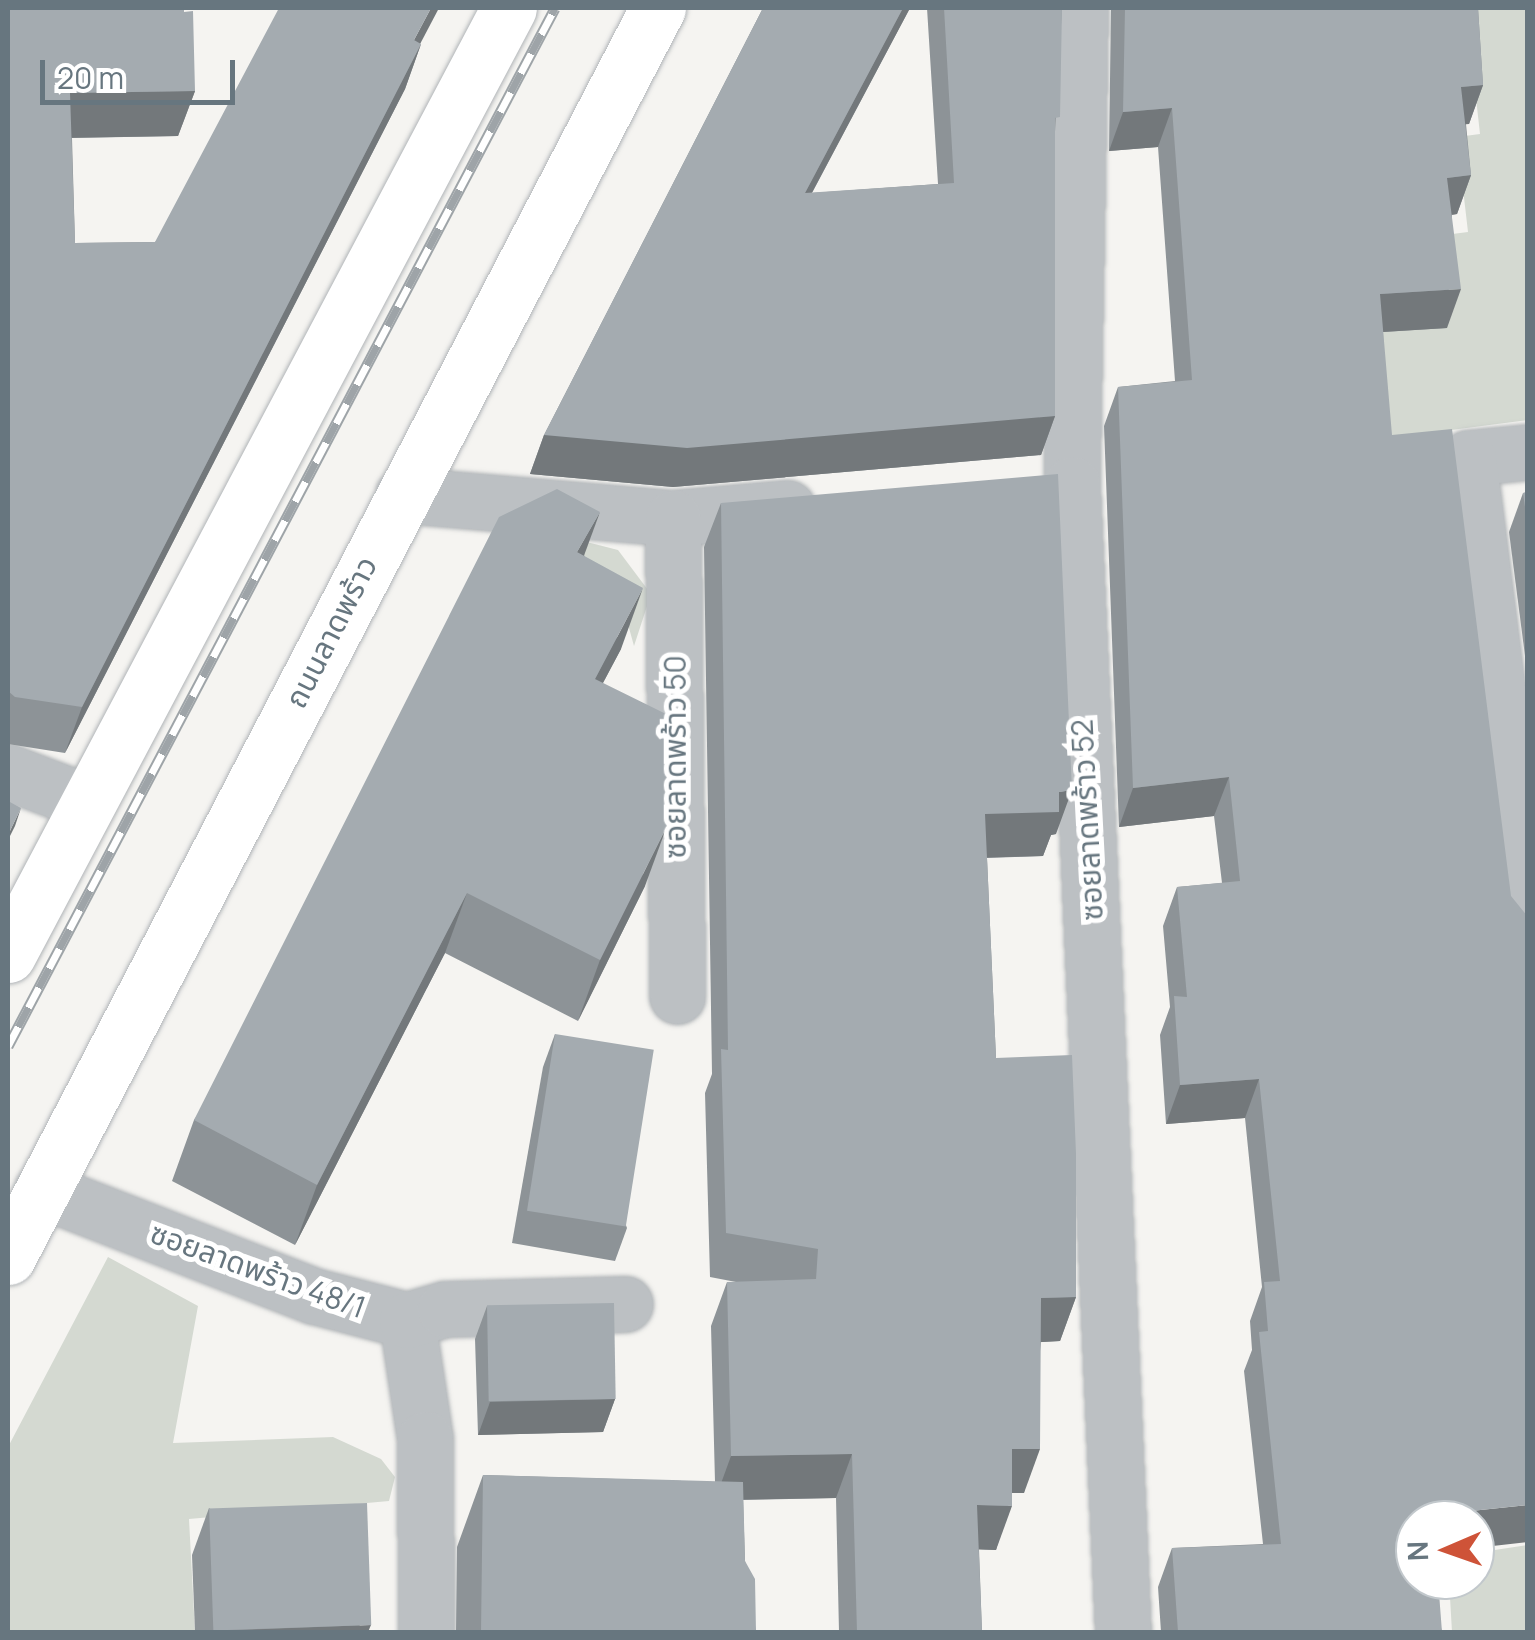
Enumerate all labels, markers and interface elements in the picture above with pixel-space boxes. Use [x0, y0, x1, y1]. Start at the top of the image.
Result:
scale bar [45, 40, 240, 102]
text: 20 m [57, 57, 124, 98]
street label: ถนนลาดพร้าว [277, 550, 385, 714]
street label: ซอยลาดพร้าว 50 [657, 655, 693, 859]
street label: ซอยลาดพร้าว 52 [1064, 718, 1110, 922]
street label: ซอยลาดพร้าว 48/1 [145, 1214, 371, 1326]
north arrow [1395, 1500, 1495, 1600]
text: N [1398, 1540, 1436, 1562]

